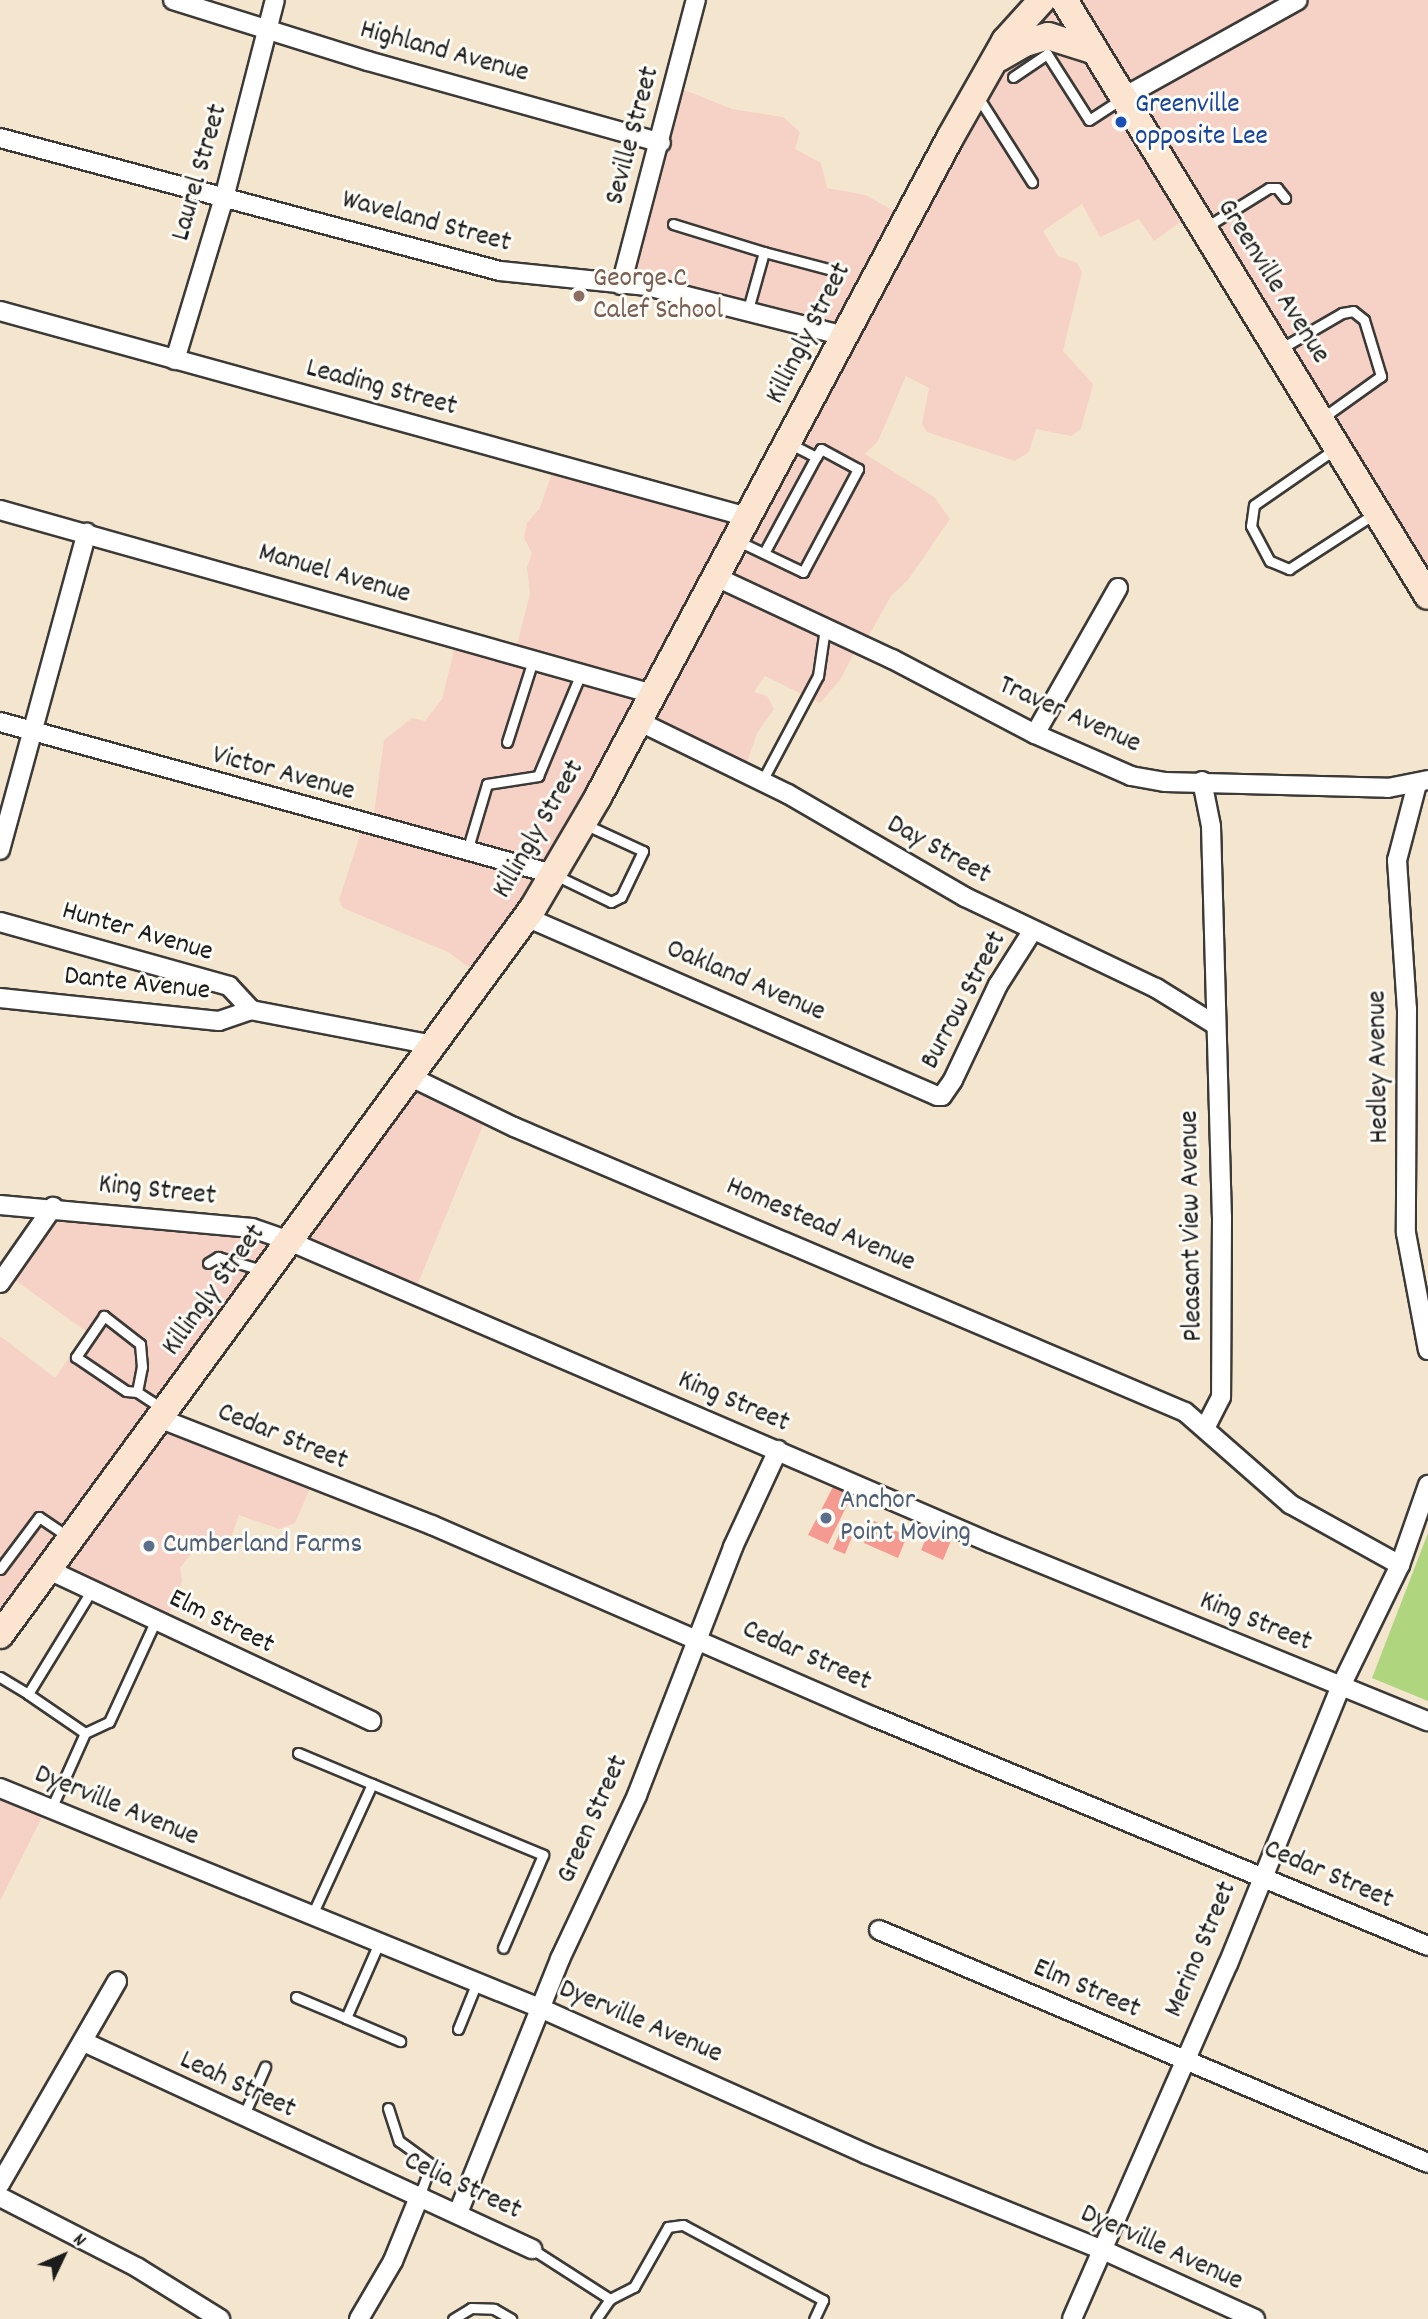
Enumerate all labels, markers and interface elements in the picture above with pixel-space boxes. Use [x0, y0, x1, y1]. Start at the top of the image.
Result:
street label: Highland Avenue [356, 14, 532, 92]
street label: Seville Street [599, 63, 669, 209]
place label: Greenville opposite Lee [1135, 89, 1268, 155]
street label: Laurel Street [165, 101, 237, 245]
marker: Greenville opposite Lee [1113, 114, 1129, 130]
street label: Waveland Street [338, 184, 514, 262]
street label: Greenville Avenue [1208, 194, 1336, 370]
street label: Killingly Street [760, 258, 860, 410]
place label: George C Calef School [593, 263, 723, 329]
marker: George C Calef School [571, 288, 587, 304]
street label: Leading Street [302, 353, 460, 425]
street label: Manuel Avenue [254, 537, 414, 613]
street label: Traver Avenue [993, 670, 1145, 762]
street label: Victor Avenue [208, 740, 358, 810]
street label: Killingly Street [487, 755, 593, 905]
street label: Day Street [880, 809, 996, 893]
street label: Hunter Avenue [58, 895, 216, 971]
street label: Burrow Street [915, 926, 1015, 1076]
street label: Oakland Avenue [660, 933, 830, 1031]
street label: Dante Avenue [63, 961, 211, 1009]
street label: Hedley Avenue [1362, 990, 1398, 1144]
street label: Pleasant View Avenue [1174, 1110, 1212, 1342]
street label: King Street [97, 1169, 217, 1215]
street label: Homestead Avenue [720, 1171, 920, 1281]
street label: Killingly Street [156, 1219, 274, 1363]
street label: King Street [672, 1365, 794, 1441]
street label: Cedar Street [212, 1397, 352, 1479]
place label: Anchor Point Moving [840, 1485, 971, 1551]
marker: Anchor Point Moving [818, 1510, 834, 1526]
place label: Cumberland Farms [163, 1529, 362, 1563]
marker: Cumberland Farms [141, 1538, 157, 1554]
street label: Elm Street [163, 1583, 279, 1663]
street label: King Street [1194, 1585, 1316, 1661]
street label: Cedar Street [736, 1614, 876, 1700]
street label: Green Street [551, 1751, 637, 1889]
street label: Dyerville Avenue [29, 1759, 203, 1855]
street label: Cedar Street [1258, 1834, 1398, 1918]
street label: Merino Street [1158, 1877, 1246, 2023]
street label: Elm Street [1027, 1952, 1145, 2028]
street label: Dyerville Avenue [553, 1974, 727, 2072]
street label: Leah Street [174, 2045, 300, 2127]
street label: Celia Street [398, 2145, 526, 2229]
street label: Dyerville Avenue [1075, 2198, 1247, 2300]
north arrow [28, 2221, 98, 2291]
text: N [65, 2228, 91, 2254]

